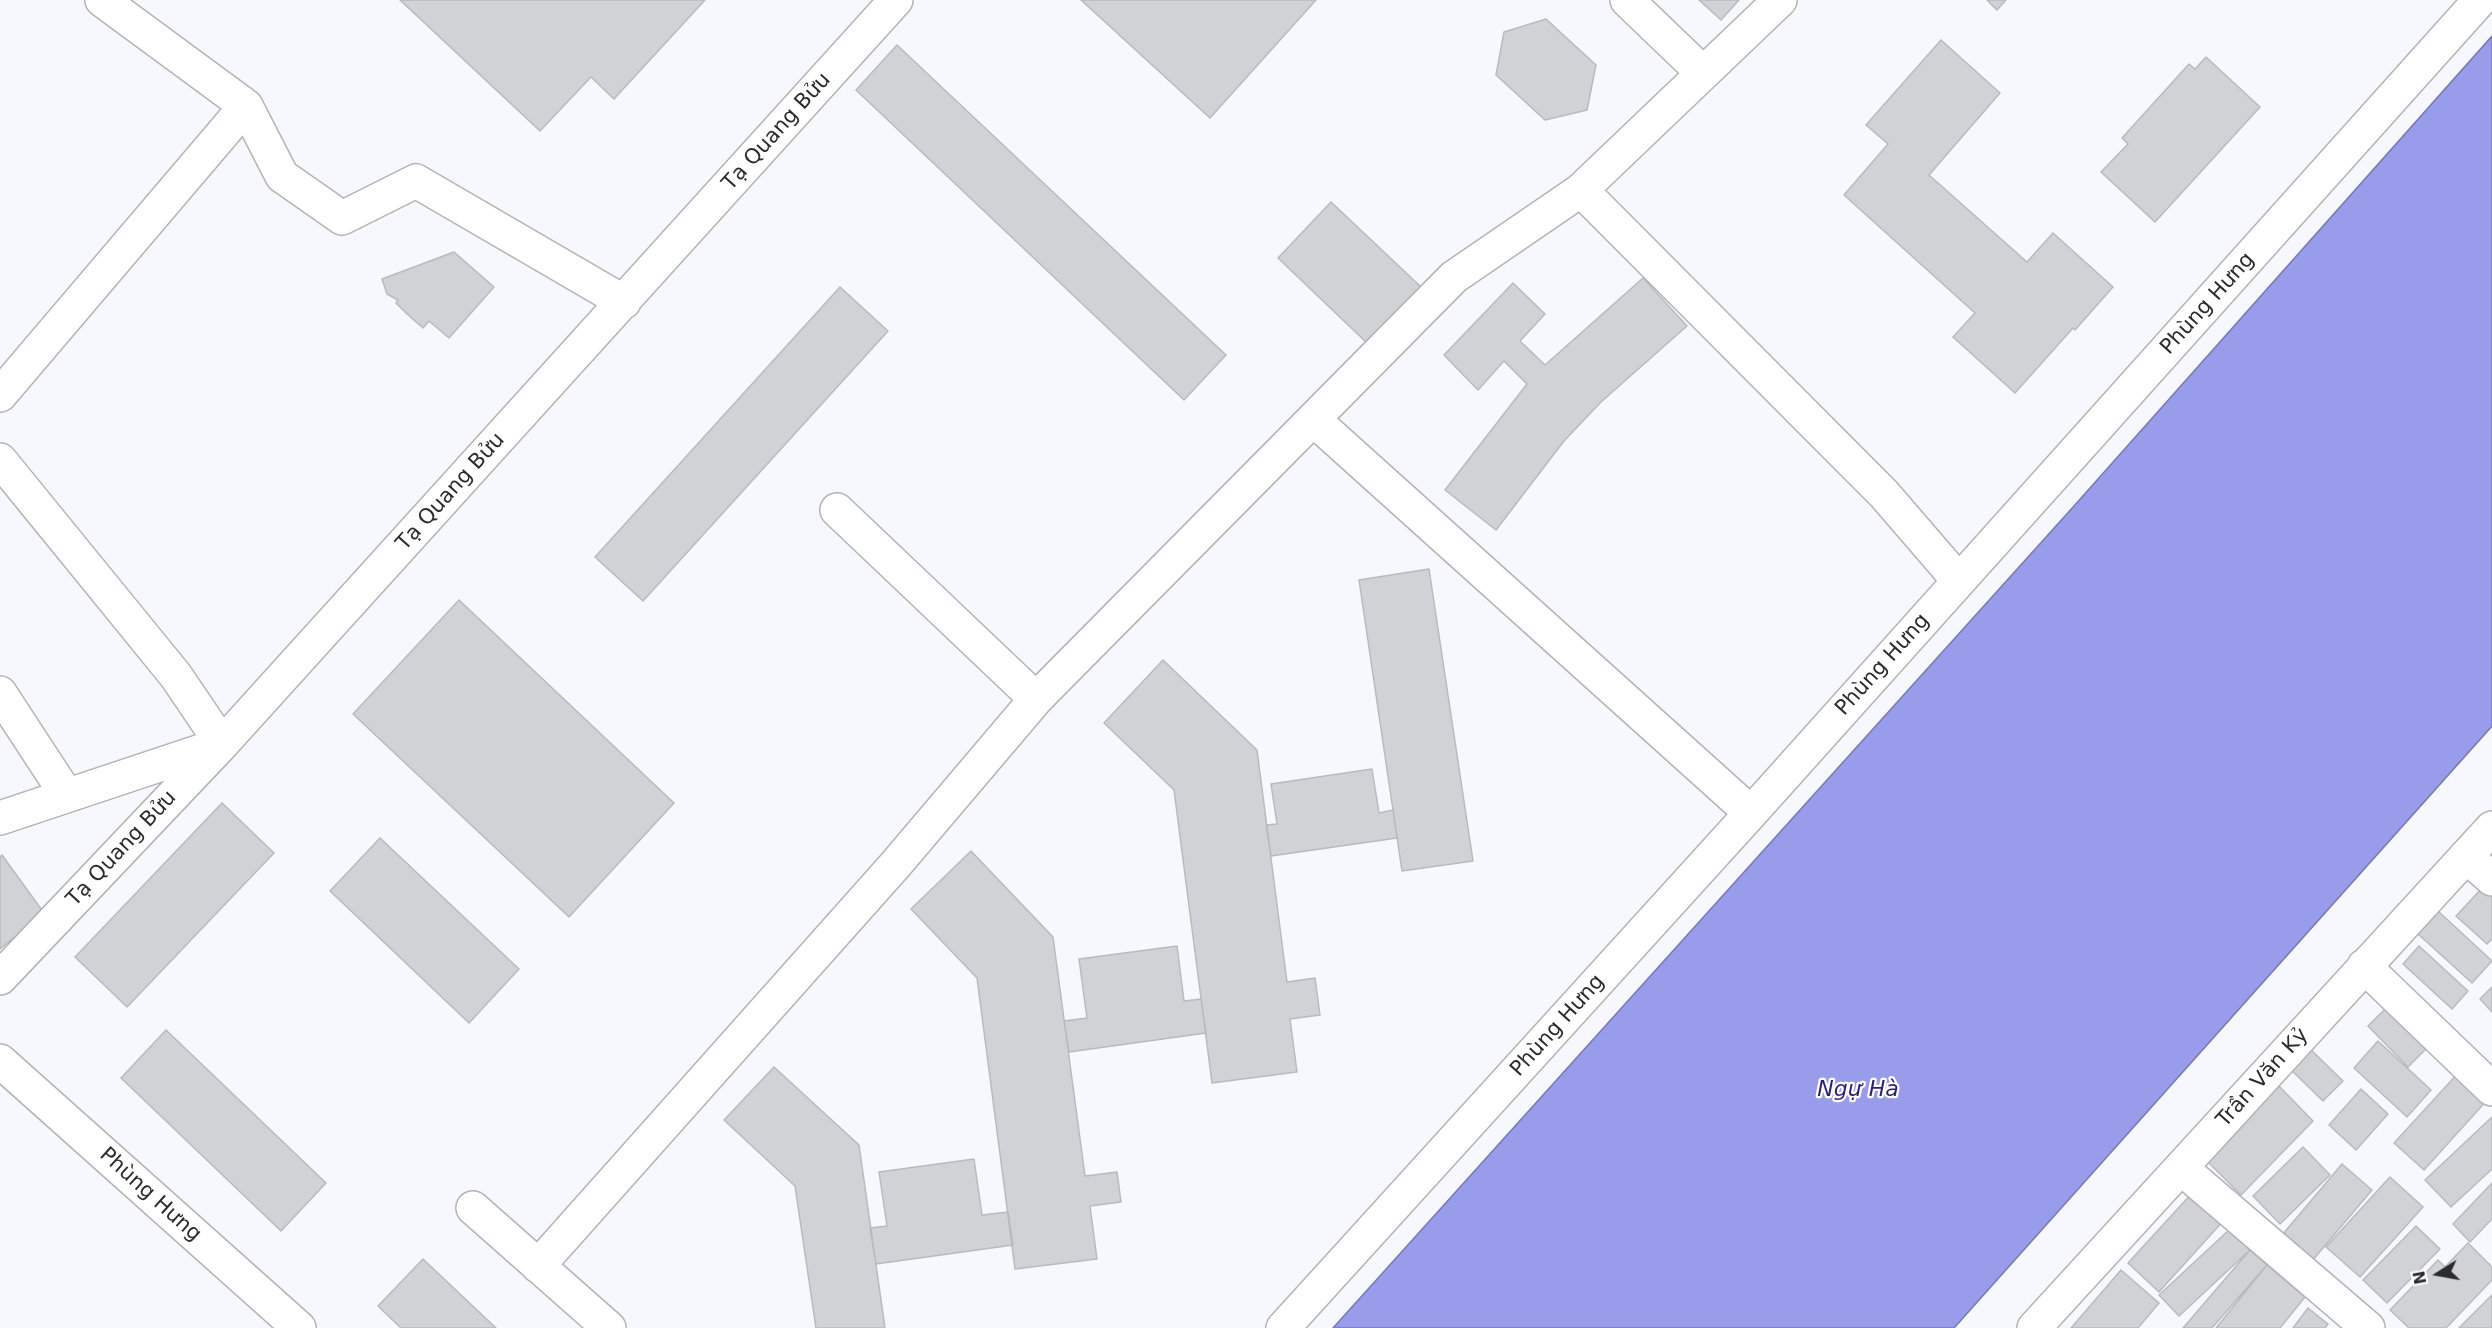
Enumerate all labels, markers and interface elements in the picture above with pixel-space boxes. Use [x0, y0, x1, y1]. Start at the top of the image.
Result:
street label: Tạ Quang Bửu [718, 68, 836, 196]
street label: Phùng Hưng [2156, 248, 2260, 360]
street label: Tạ Quang Bửu [392, 428, 510, 556]
street label: Phùng Hưng [1831, 609, 1935, 721]
street label: Tạ Quang Bửu [62, 786, 182, 912]
street label: Phùng Hưng [1506, 970, 1610, 1082]
street label: Trần Văn Kỷ [2212, 1023, 2314, 1133]
water label: Ngự Hà [1817, 1077, 1899, 1103]
street label: Phùng Hưng [94, 1143, 206, 1247]
north arrow [2408, 1244, 2468, 1304]
text: N [2409, 1269, 2430, 1286]

